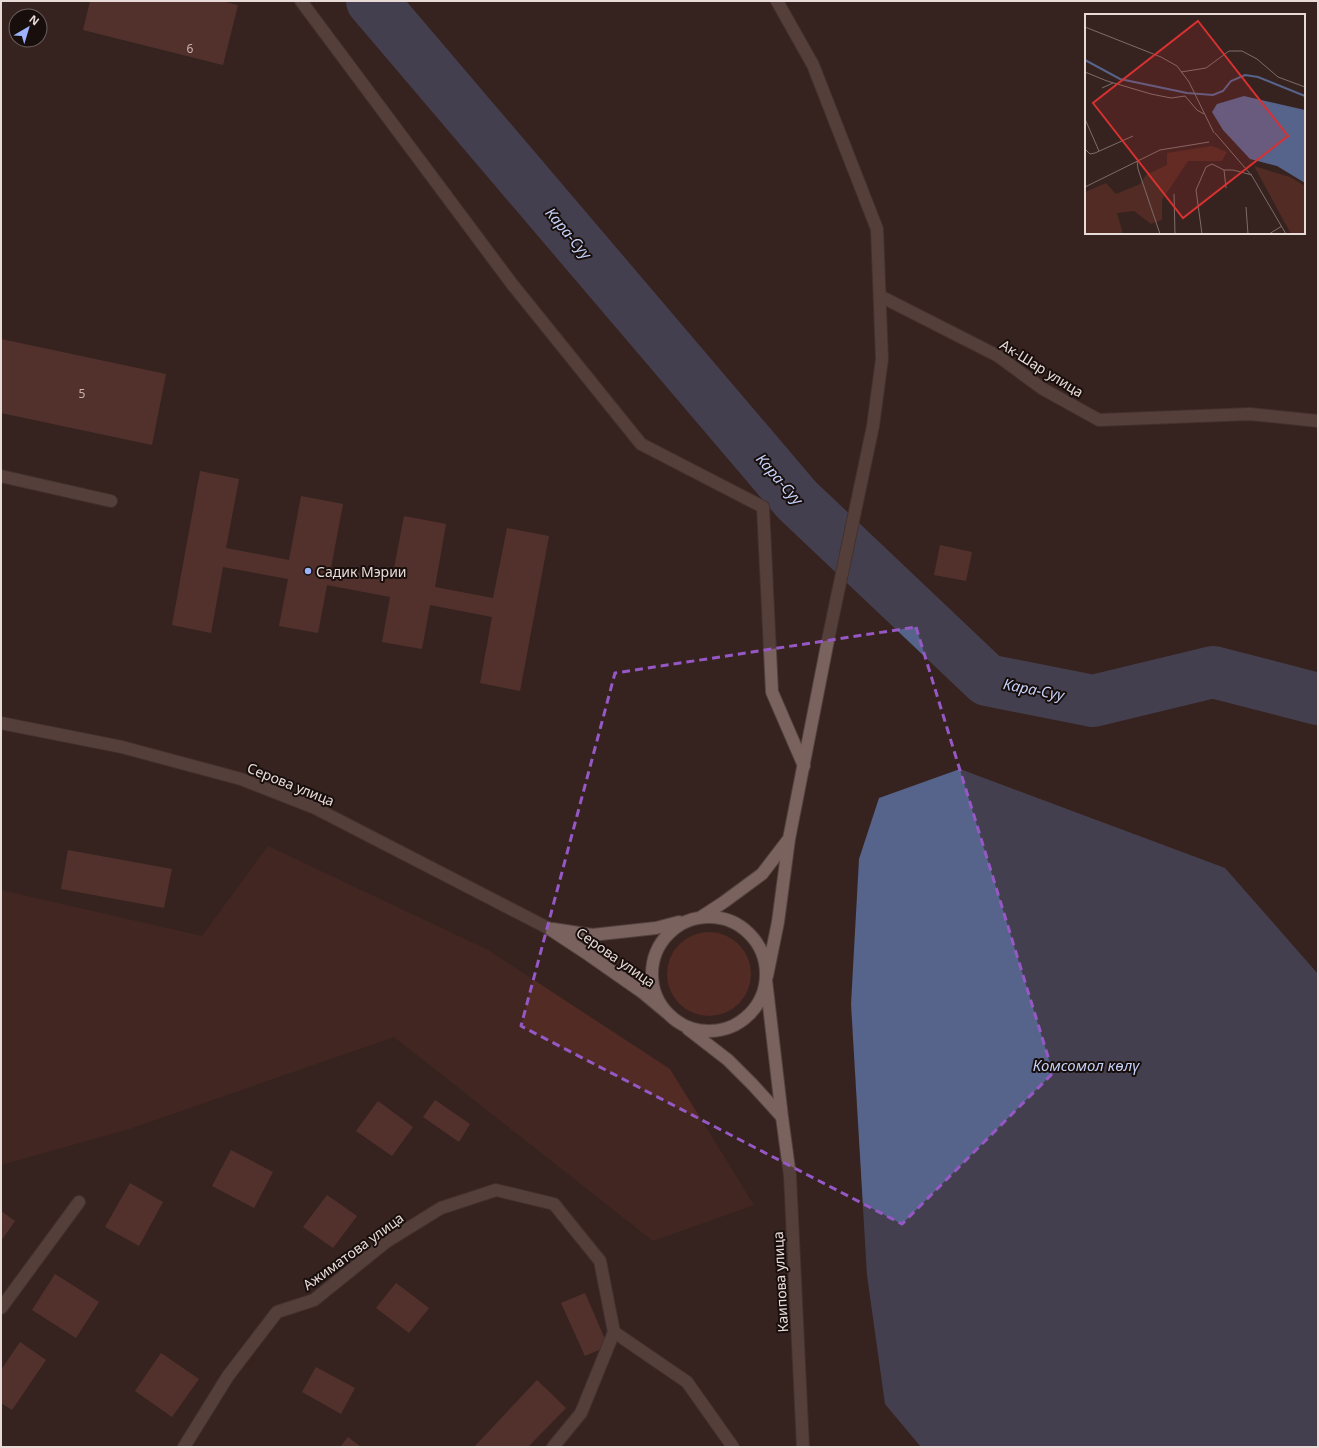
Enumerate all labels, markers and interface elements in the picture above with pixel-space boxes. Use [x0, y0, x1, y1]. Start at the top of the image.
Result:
north arrow [8, 8, 48, 48]
text: N [26, 11, 43, 28]
inset map [1085, 14, 1305, 234]
house number: 6 [187, 40, 194, 57]
water label: Кара-Суу [541, 203, 597, 264]
street label: Ак-Шар улица [997, 335, 1087, 401]
house number: 5 [79, 385, 86, 402]
water label: Кара-Суу [752, 449, 808, 509]
place label: Садик Мэрии [316, 562, 407, 581]
marker: Садик Мэрии [303, 566, 313, 576]
water label: Кара-Суу [1002, 673, 1067, 705]
street label: Серова улица [245, 758, 337, 810]
street label: Серова улица [573, 923, 659, 991]
water label: Комсомол көлү [1033, 1055, 1140, 1075]
street label: Ажиматова улица [299, 1208, 407, 1294]
street label: Каипова улица [768, 1231, 792, 1333]

